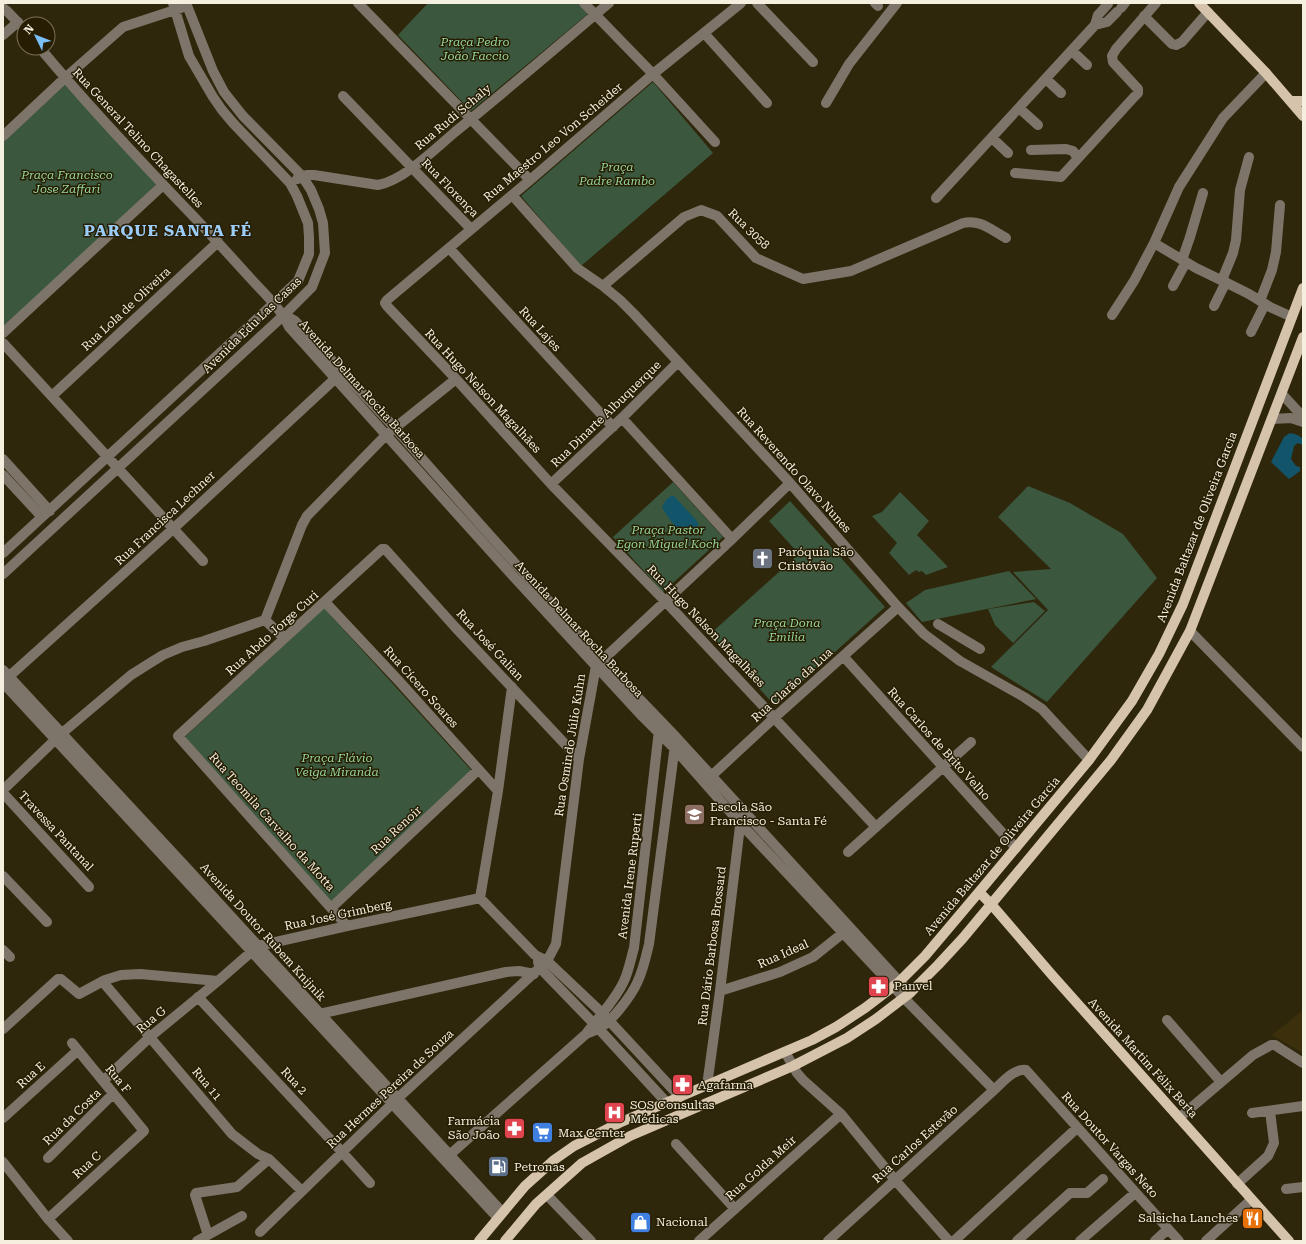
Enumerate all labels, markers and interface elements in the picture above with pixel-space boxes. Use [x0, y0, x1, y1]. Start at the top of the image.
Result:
north arrow [16, 16, 56, 56]
text: N [21, 22, 37, 37]
park label: Praça Pedro João Faccio [439, 35, 510, 63]
street label: Rua General Telino Chagastelles [70, 65, 207, 211]
street label: Rua Maestro Leo Von Scheider [481, 80, 625, 204]
street label: Rua Rudi Schaly [412, 81, 494, 153]
street label: Rua Florença [419, 156, 482, 220]
park label: Praça Padre Rambo [578, 160, 655, 188]
park label: Praça Francisco Jose Zaffari [20, 168, 113, 196]
street label: Rua 3058 [725, 206, 773, 252]
district label: PARQUE SANTA FÉ [84, 221, 252, 240]
street label: Rua Lola de Oliveira [79, 264, 174, 354]
street label: Avenida Edu Las Casas [200, 274, 304, 376]
street label: Rua Lajes [516, 304, 564, 354]
street label: Avenida Delmar Rocha Barbosa [296, 317, 428, 461]
street label: Rua Hugo Nelson Magalhães [422, 326, 544, 456]
street label: Rua Dinarte Albuquerque [548, 358, 664, 470]
street label: Rua Reverendo Olavo Nunes [734, 404, 854, 536]
street label: Avenida Baltazar de Oliveira Garcia [1154, 429, 1240, 624]
street label: Rua Francisca Lechner [112, 468, 218, 568]
park label: Praça Pastor Egon Miguel Koch [615, 523, 720, 551]
place label: Paróquia São Cristóvão [778, 545, 854, 573]
church icon: Paróquia São Cristóvão [750, 546, 776, 572]
street label: Avenida Delmar Rocha Barbosa [512, 558, 646, 700]
street label: Rua Hugo Nelson Magalhães [644, 562, 768, 690]
street label: Rua Abdo Jorge Curi [223, 588, 321, 678]
street label: Rua José Galian [453, 607, 527, 684]
park label: Praça Dona Emilia [752, 616, 821, 644]
street label: Rua Cícero Soares [381, 643, 461, 731]
street label: Rua Clarão da Lua [749, 645, 836, 725]
street label: Rua Osmindo Júlio Kuhn [552, 672, 588, 817]
street label: Rua Carlos de Brito Velho [885, 685, 993, 803]
street label: Rua Teomila Carvalho da Motta [206, 750, 338, 894]
park label: Praça Flávio Veiga Miranda [295, 751, 379, 779]
street label: Avenida Baltazar de Oliveira Garcia [921, 773, 1063, 938]
street label: Travessa Pantanal [16, 788, 97, 874]
place label: Escola São Francisco - Santa Fé [710, 800, 827, 828]
school or university icon: Escola São Francisco - Santa Fé [682, 801, 708, 827]
street label: Rua Renoir [368, 803, 424, 857]
street label: Avenida Irene Ruperti [615, 812, 645, 940]
street label: Avenida Doutor Rubem Knijnik [197, 860, 329, 1004]
street label: Rua Dário Barbosa Brossard [695, 865, 729, 1026]
street label: Rua José Grimberg [283, 897, 393, 933]
street label: Rua Ideal [756, 937, 811, 971]
pharmacy icon: Panvel [865, 973, 891, 999]
place label: Panvel [894, 979, 933, 993]
street label: Avenida Martim Félix Berta [1085, 995, 1201, 1121]
street label: Rua G [133, 1003, 169, 1036]
street label: Rua Hermes Pereira de Souza [324, 1026, 457, 1152]
street label: Rua E [14, 1059, 48, 1091]
street label: Rua F [102, 1062, 134, 1096]
street label: Rua 11 [189, 1065, 225, 1103]
street label: Rua 2 [278, 1065, 310, 1098]
pharmacy icon: Agafarma [669, 1072, 695, 1098]
place label: Agafarma [698, 1078, 754, 1092]
street label: Rua da Costa [40, 1086, 104, 1148]
street label: Rua Doutor Vargas Neto [1059, 1089, 1161, 1201]
place label: SOS Consultas Médicas [630, 1098, 715, 1126]
hospital icon: SOS Consultas Médicas [601, 1099, 627, 1125]
street label: Rua Carlos Estevão [870, 1102, 960, 1186]
place label: Farmácia São João [448, 1114, 500, 1142]
pharmacy icon: Farmácia São João [502, 1115, 528, 1141]
supermarket icon: Max Center [529, 1120, 555, 1146]
place label: Max Center [558, 1126, 625, 1140]
street label: Rua Golda Meir [723, 1133, 799, 1203]
street label: Rua C [70, 1148, 105, 1181]
fuel station icon: Petronas [486, 1154, 512, 1180]
place label: Petronas [514, 1160, 565, 1174]
restaurant icon: Salsicha Lanches [1240, 1205, 1266, 1231]
shop icon: Nacional [627, 1209, 653, 1235]
place label: Salsicha Lanches [1138, 1211, 1238, 1225]
place label: Nacional [656, 1215, 708, 1229]

